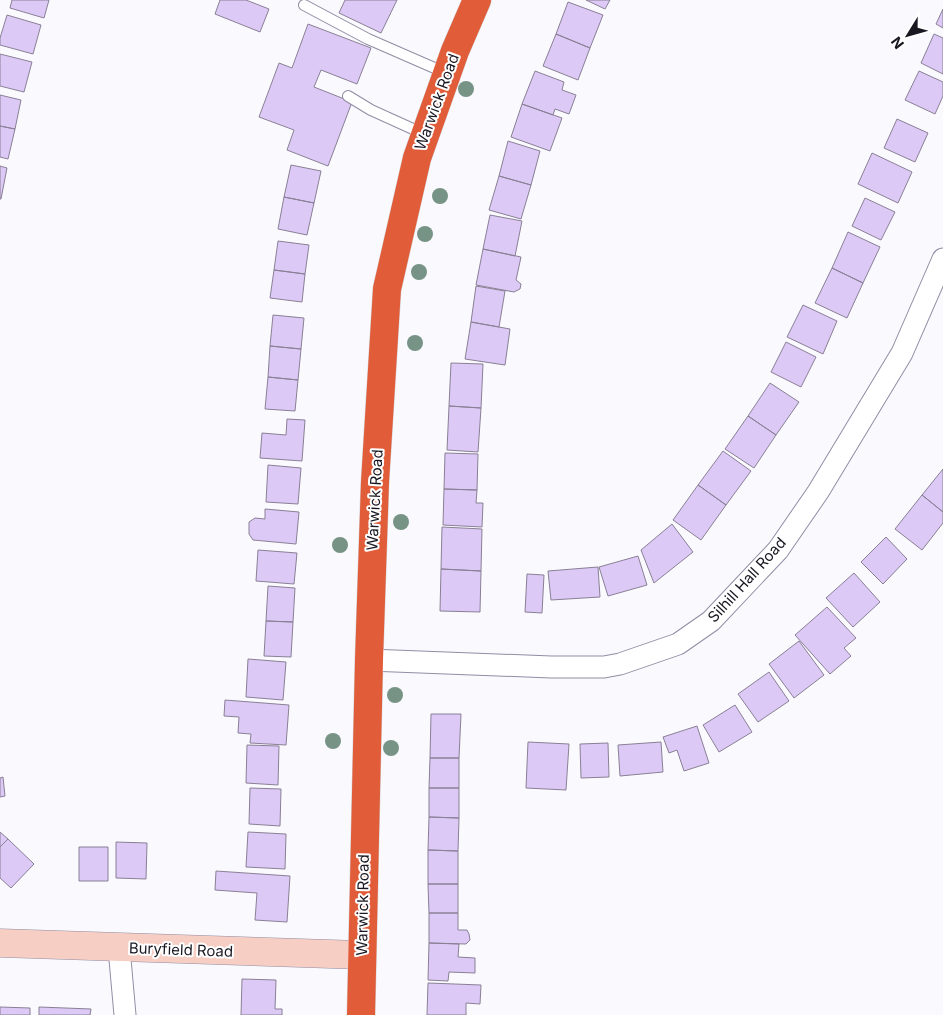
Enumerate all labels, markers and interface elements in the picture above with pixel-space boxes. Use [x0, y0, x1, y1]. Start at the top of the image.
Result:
north arrow [883, 10, 933, 60]
text: N [887, 34, 907, 53]
street label: Warwick Road [410, 51, 463, 153]
street label: Warwick Road [362, 449, 387, 551]
street label: Silhill Hall Road [703, 533, 790, 626]
street label: Warwick Road [352, 854, 373, 956]
street label: Buryfield Road [129, 938, 234, 961]

